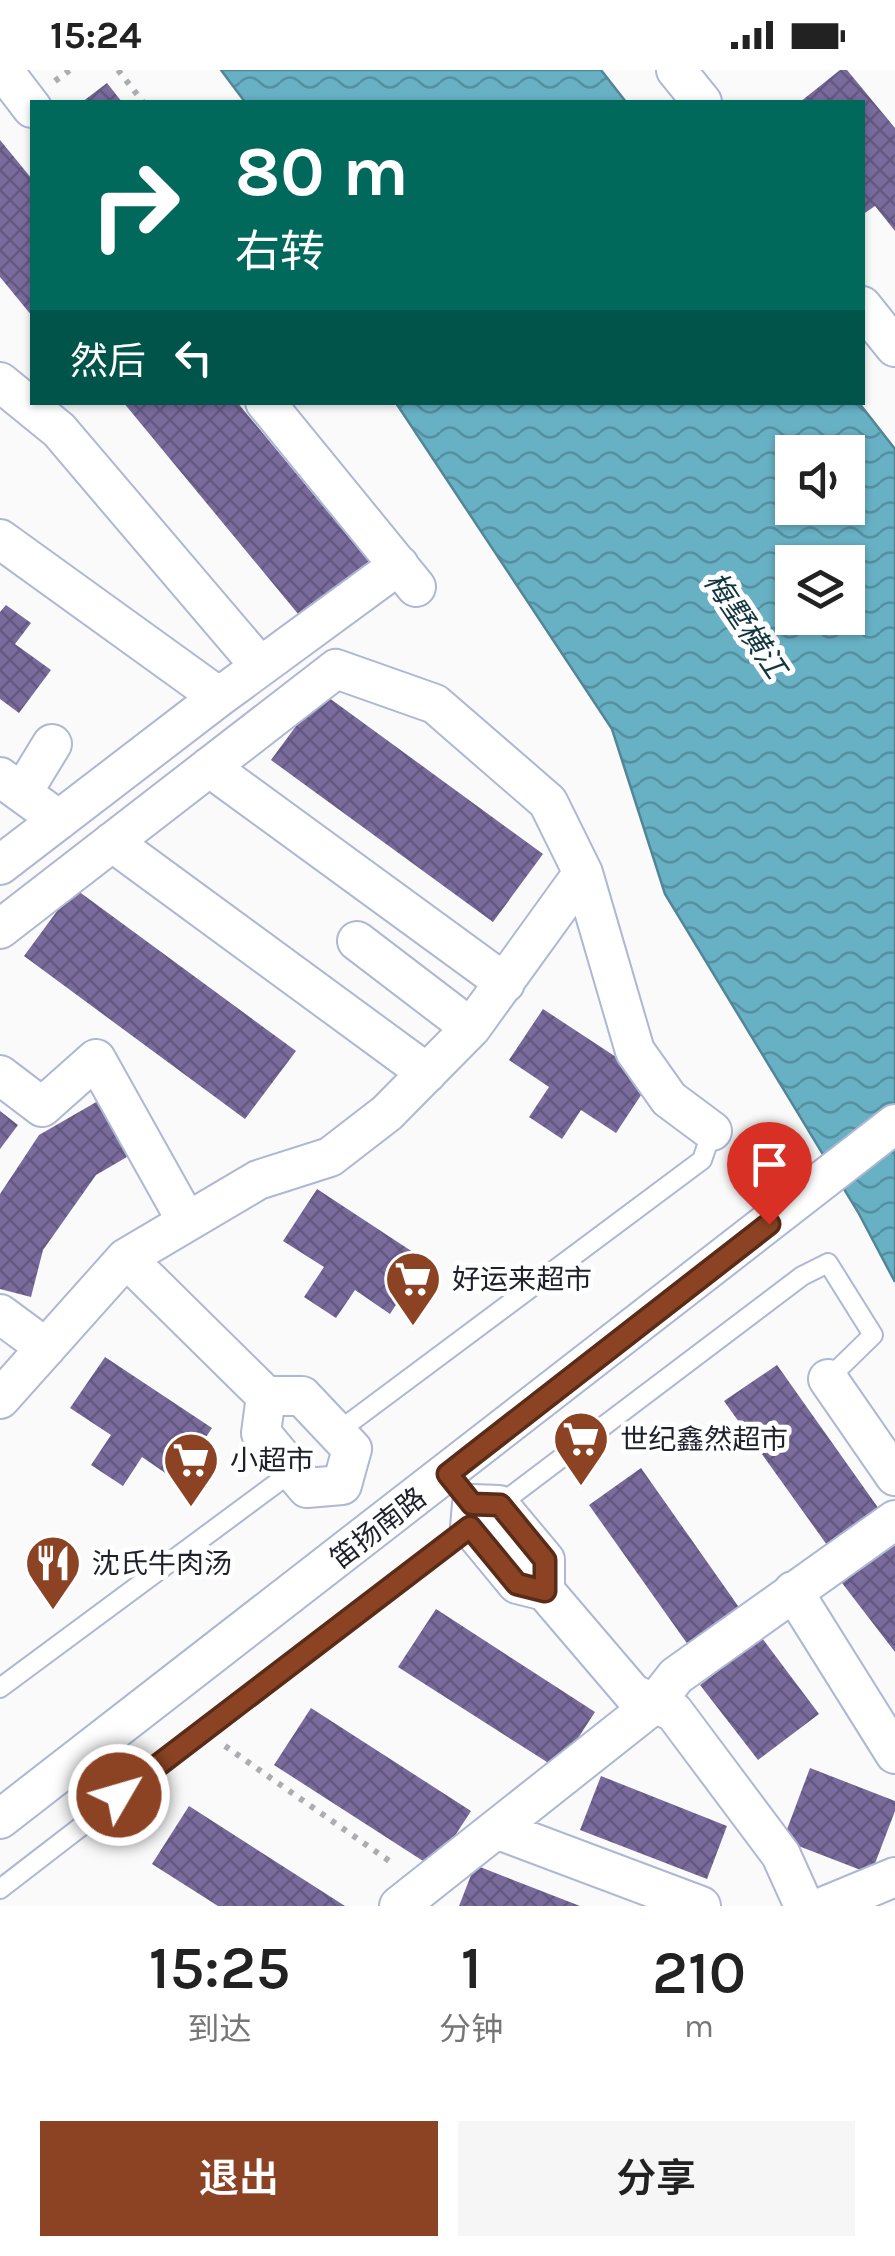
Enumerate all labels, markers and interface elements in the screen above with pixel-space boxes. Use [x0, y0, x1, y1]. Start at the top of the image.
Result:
text: 15:24 [50, 13, 142, 58]
text: 80 m [235, 131, 409, 213]
icon: right [70, 140, 200, 270]
text: 右转 [235, 226, 325, 278]
icon: left [166, 330, 221, 385]
text: 然后 [70, 339, 146, 384]
map controls [775, 435, 865, 635]
button: sound [775, 435, 865, 525]
button: layers [775, 545, 865, 635]
water label: 梅墅横江 [697, 565, 795, 687]
pin [727, 1122, 812, 1225]
icon: arrive [742, 1137, 797, 1192]
supermarket icon: 好运来超市 [383, 1249, 443, 1328]
place label: 好运来超市 [452, 1263, 592, 1296]
supermarket icon: 世纪鑫然超市 [551, 1409, 611, 1488]
place label: 世纪鑫然超市 [620, 1423, 788, 1456]
supermarket icon: 小超市 [161, 1430, 221, 1509]
place label: 小超市 [230, 1444, 314, 1477]
street label: 笛扬南路 [324, 1481, 432, 1575]
restaurant icon: 沈氏牛肉汤 [23, 1533, 83, 1612]
place label: 沈氏牛肉汤 [92, 1547, 232, 1580]
position arrow [67, 1743, 171, 1847]
text: 15:25 [149, 1933, 290, 2003]
text: 1 [461, 1933, 482, 2003]
text: 210 [652, 1938, 746, 2008]
text: m [684, 2008, 714, 2045]
text: 到达 [188, 2011, 252, 2048]
text: 分钟 [439, 2011, 503, 2048]
button: 退出 [40, 2121, 438, 2236]
button: 分享 [458, 2121, 855, 2236]

